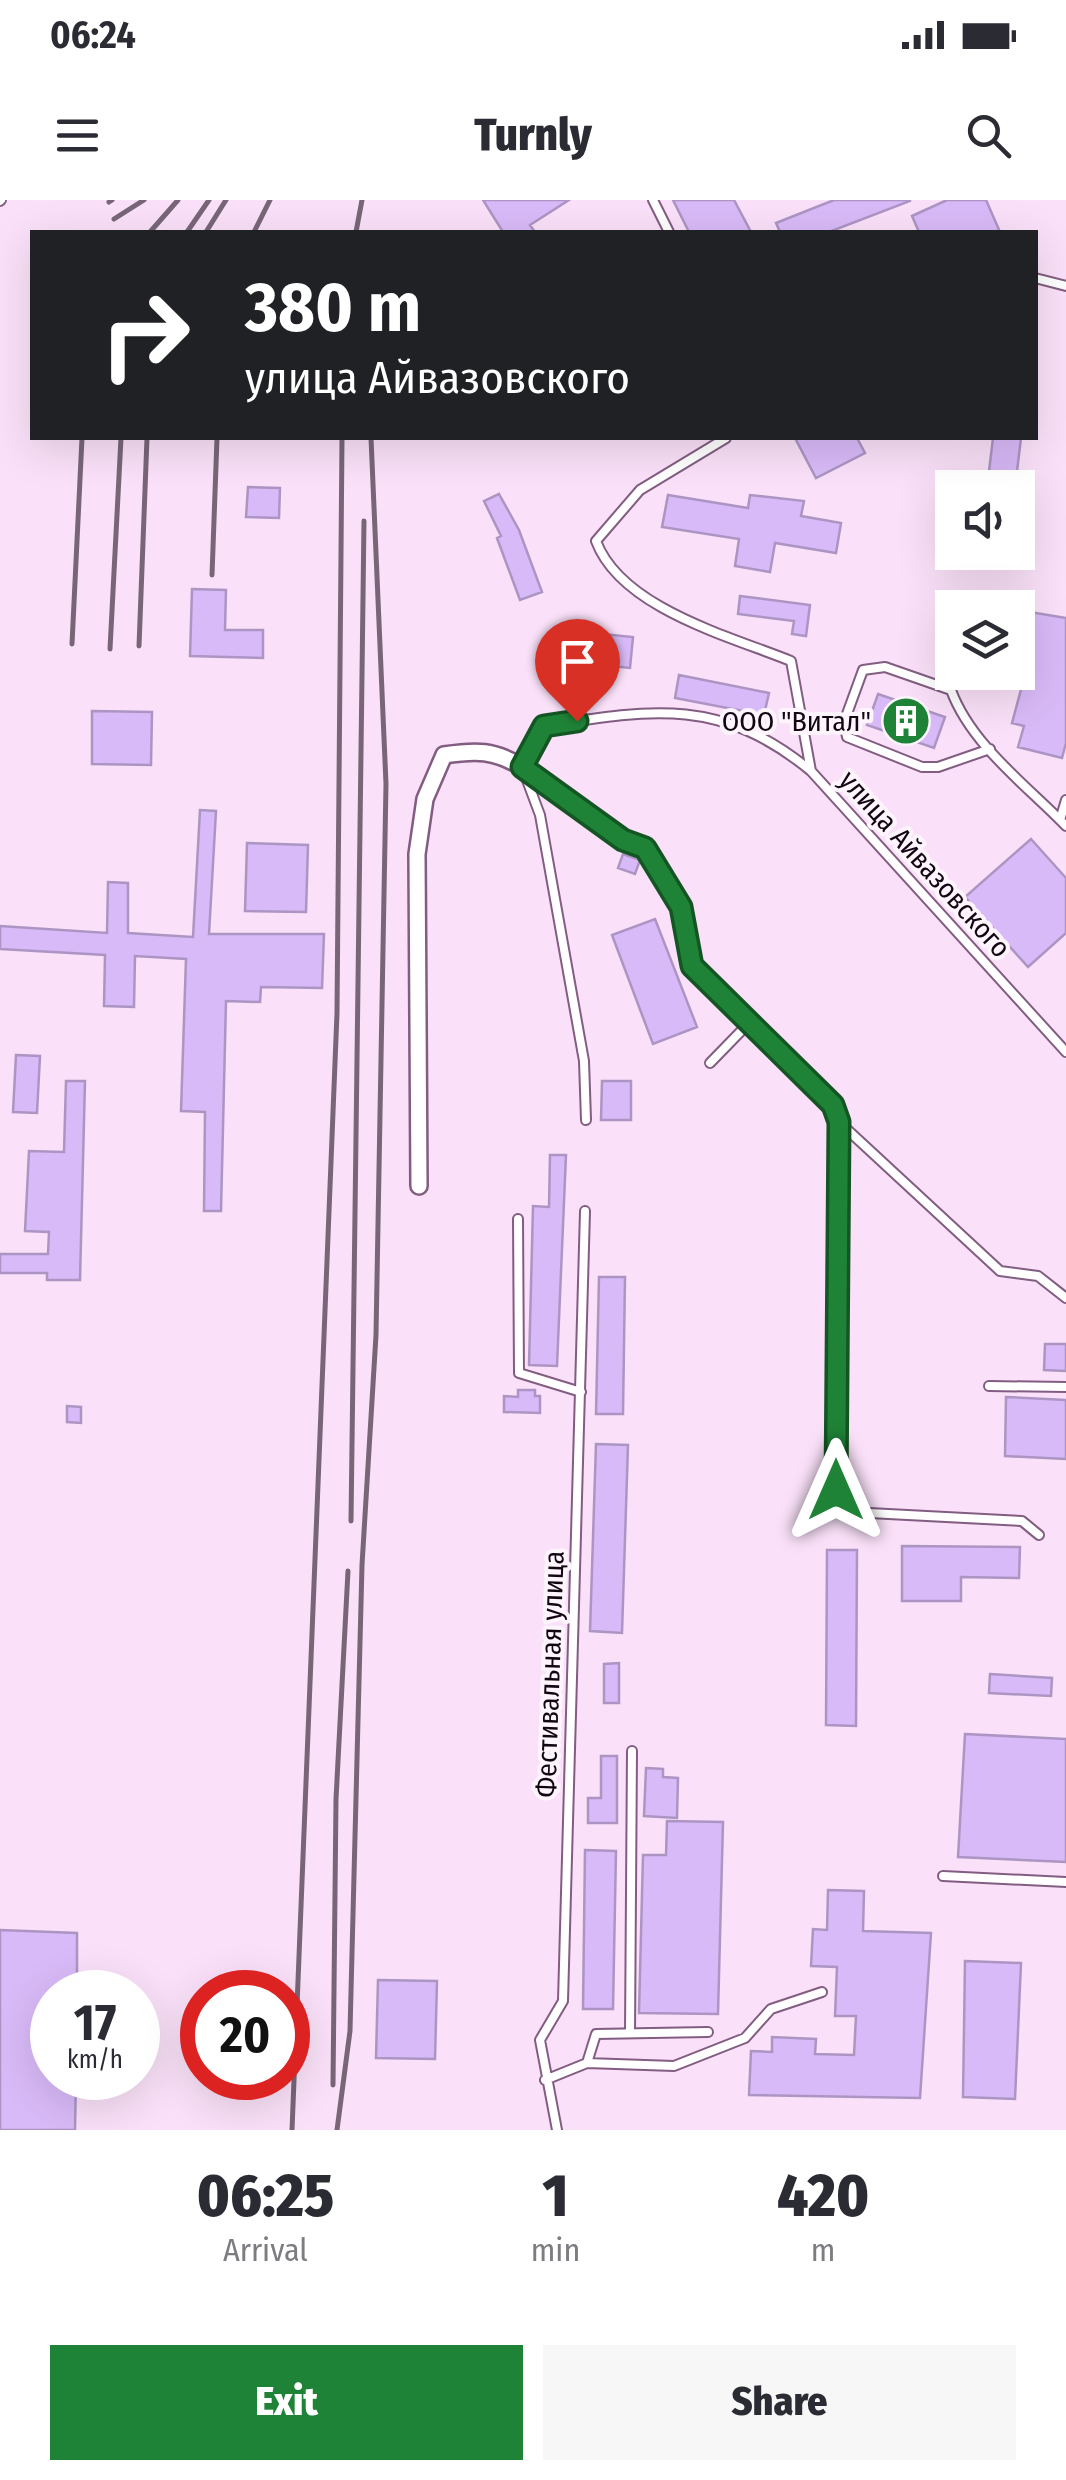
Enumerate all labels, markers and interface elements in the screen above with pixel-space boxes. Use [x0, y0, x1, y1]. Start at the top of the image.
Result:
text: 06:24 [50, 12, 136, 58]
icon: menu [50, 108, 105, 163]
text: Turnly [474, 108, 592, 162]
icon: search [961, 108, 1016, 163]
text: 380 m [245, 266, 421, 350]
icon: right [80, 270, 210, 400]
text: улица Айвазовского [245, 351, 630, 405]
map controls [935, 470, 1035, 690]
button: sound [935, 470, 1035, 570]
button: layers [935, 590, 1035, 690]
pin [535, 619, 620, 722]
icon: arrive [550, 634, 605, 689]
building icon: ООО "Витал" [880, 695, 932, 747]
place label: ООО "Витал" [722, 705, 871, 738]
street label: улица Айвазовского [833, 764, 1017, 964]
position arrow [784, 1438, 888, 1542]
street label: Фестивальная улица [529, 1550, 571, 1798]
speed limit sign: 20 [180, 1970, 310, 2100]
text: 17 [74, 1993, 116, 2053]
text: km/h [67, 2045, 123, 2075]
text: 06:25 [197, 2160, 334, 2232]
text: 1 [543, 2160, 568, 2232]
text: 420 [777, 2160, 869, 2232]
text: Arrival [223, 2231, 308, 2269]
text: min [531, 2231, 580, 2269]
text: m [811, 2231, 835, 2269]
button: Exit [50, 2345, 523, 2460]
button: Share [543, 2345, 1016, 2460]

